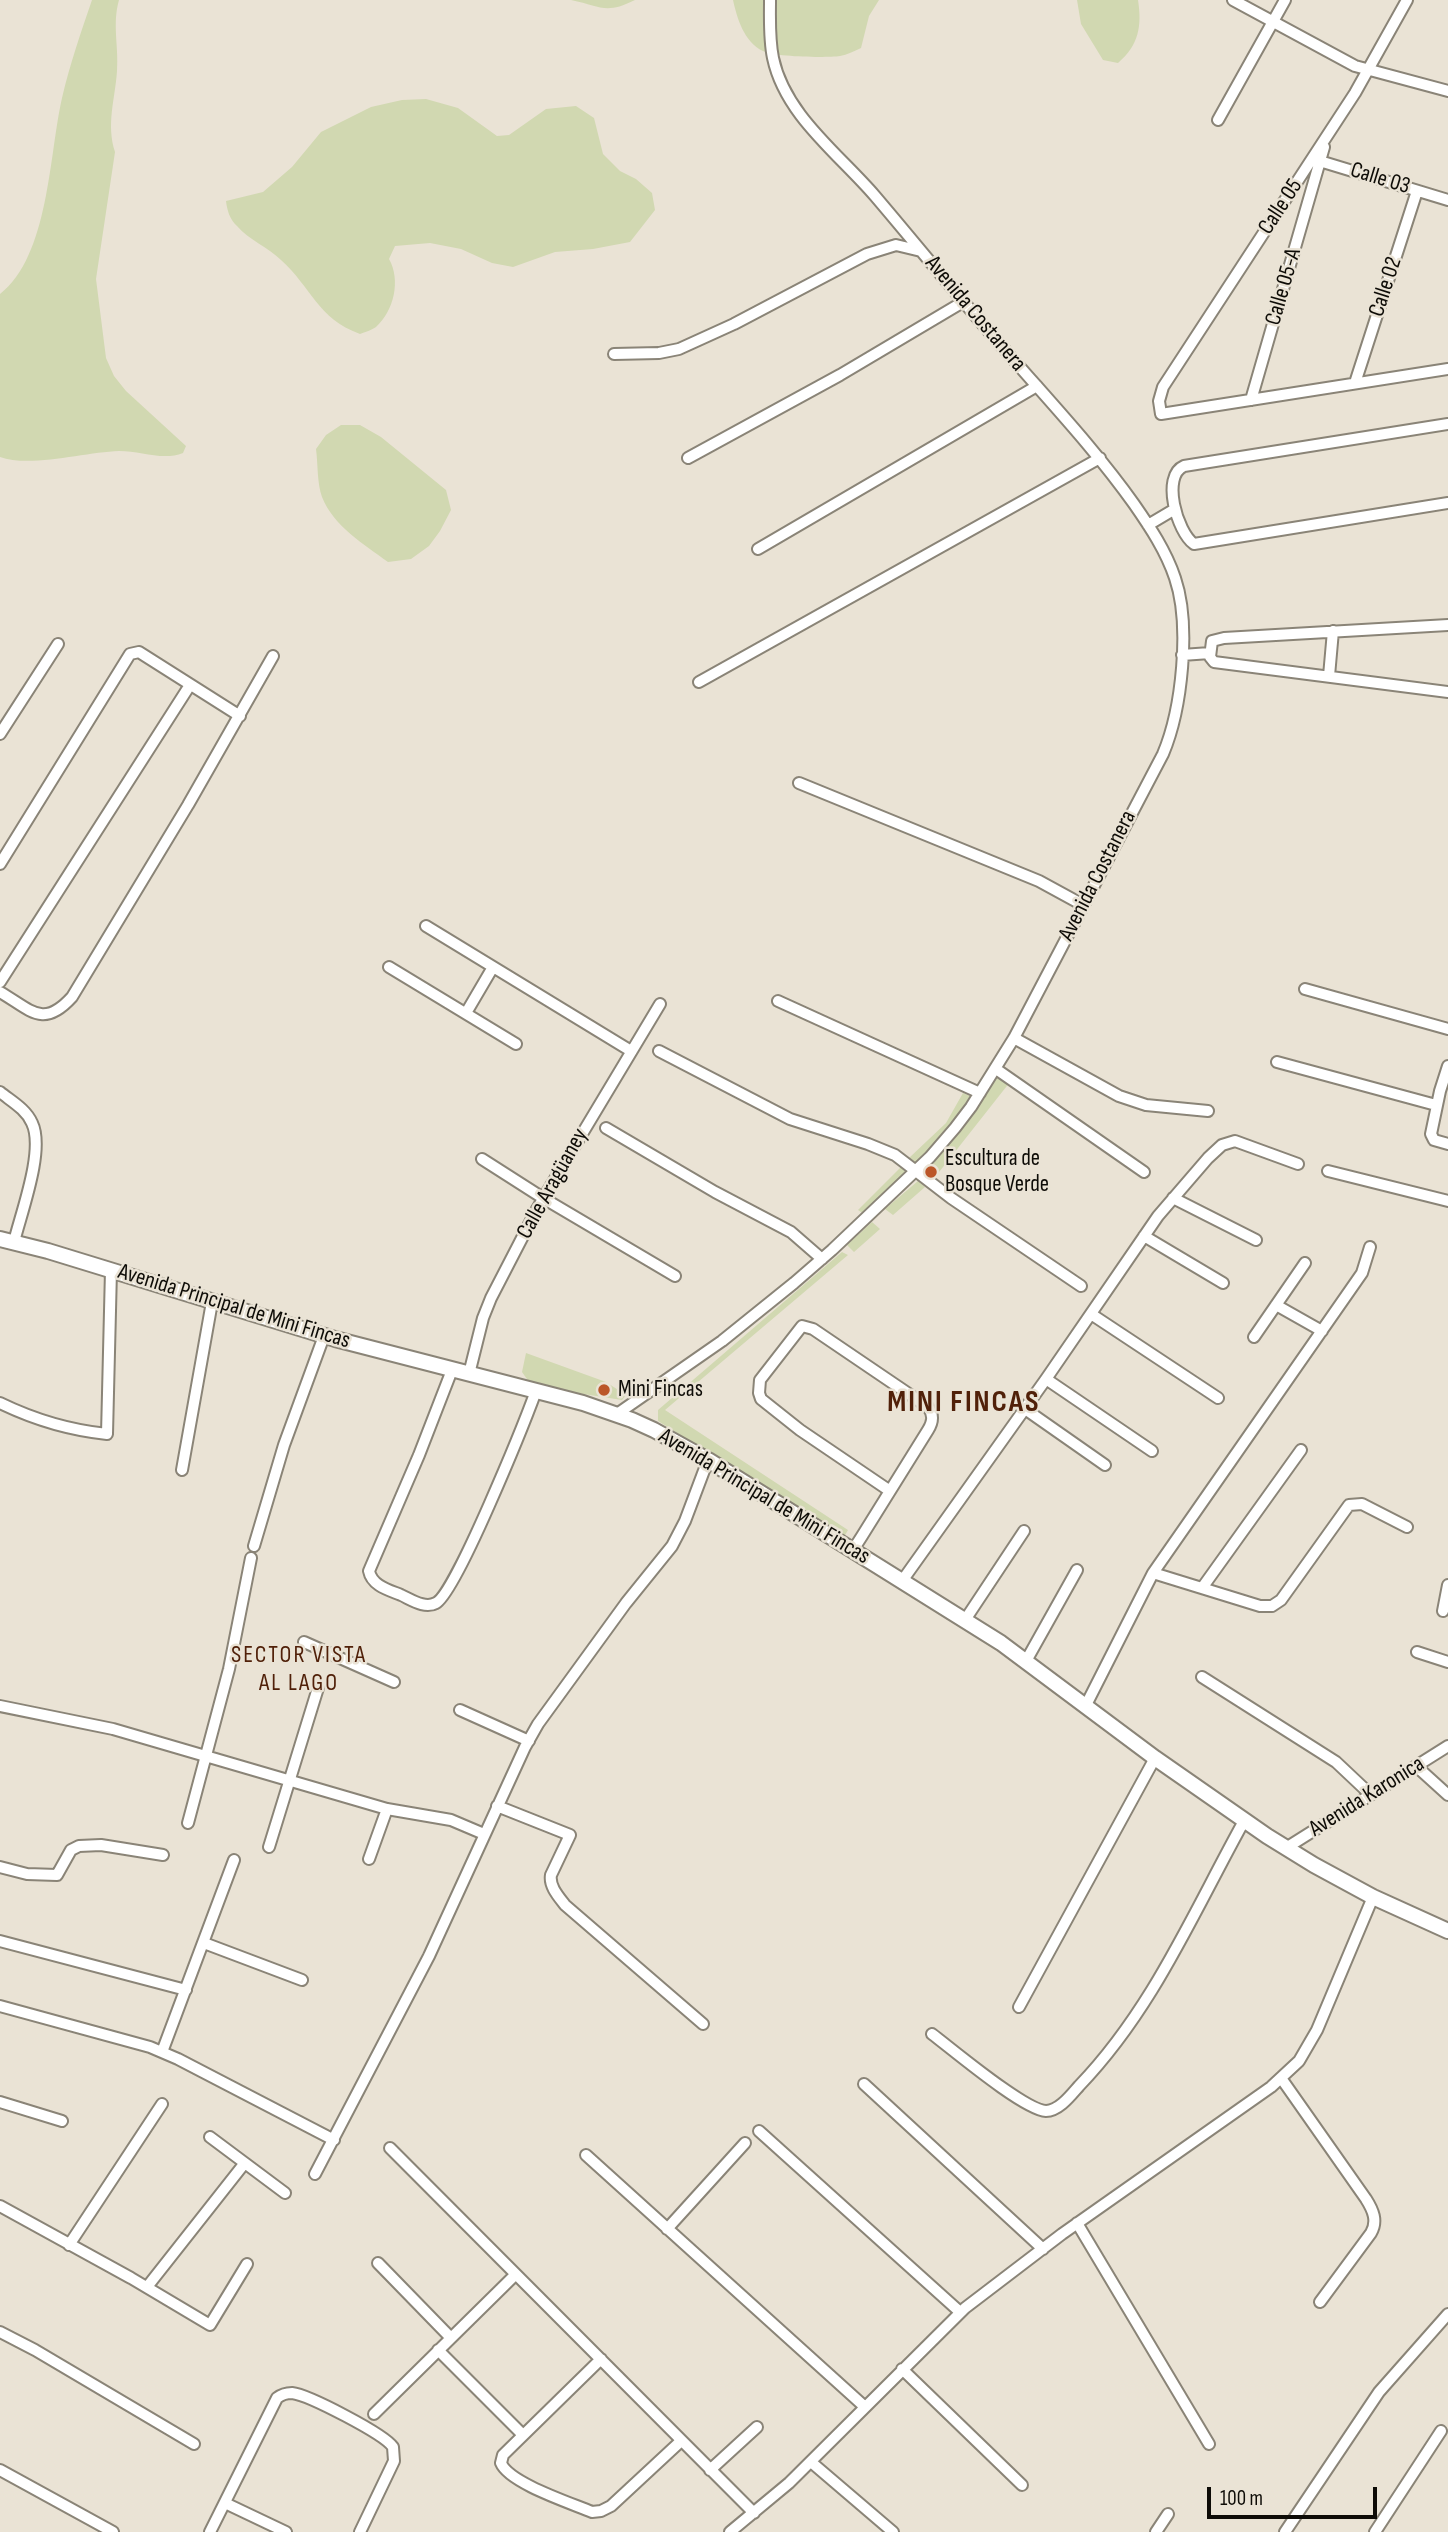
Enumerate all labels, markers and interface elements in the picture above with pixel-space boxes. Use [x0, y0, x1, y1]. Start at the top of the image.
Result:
street label: Calle 03 [1347, 157, 1413, 201]
street label: Calle 05 [1253, 174, 1309, 240]
street label: Calle 05-A [1260, 246, 1308, 328]
street label: Avenida Costanera [919, 251, 1031, 377]
street label: Calle 02 [1363, 254, 1409, 320]
street label: Avenida Costanera [1053, 806, 1143, 946]
street label: Calle Aragüaney [511, 1124, 595, 1244]
place label: Escultura de Bosque Verde [945, 1145, 1049, 1199]
marker: Escultura de Bosque Verde [923, 1164, 939, 1180]
street label: Avenida Principal de Mini Fincas [115, 1259, 353, 1355]
place label: Mini Fincas [618, 1376, 703, 1404]
marker: Mini Fincas [596, 1382, 612, 1398]
district label: MINI FINCAS [889, 1385, 1039, 1421]
street label: Avenida Principal de Mini Fincas [653, 1423, 875, 1571]
district label: SECTOR VISTA AL LAGO [232, 1642, 366, 1698]
street label: Avenida Karonica [1304, 1751, 1430, 1843]
scale bar [1210, 2472, 1380, 2516]
text: 100 m [1220, 2486, 1263, 2511]

